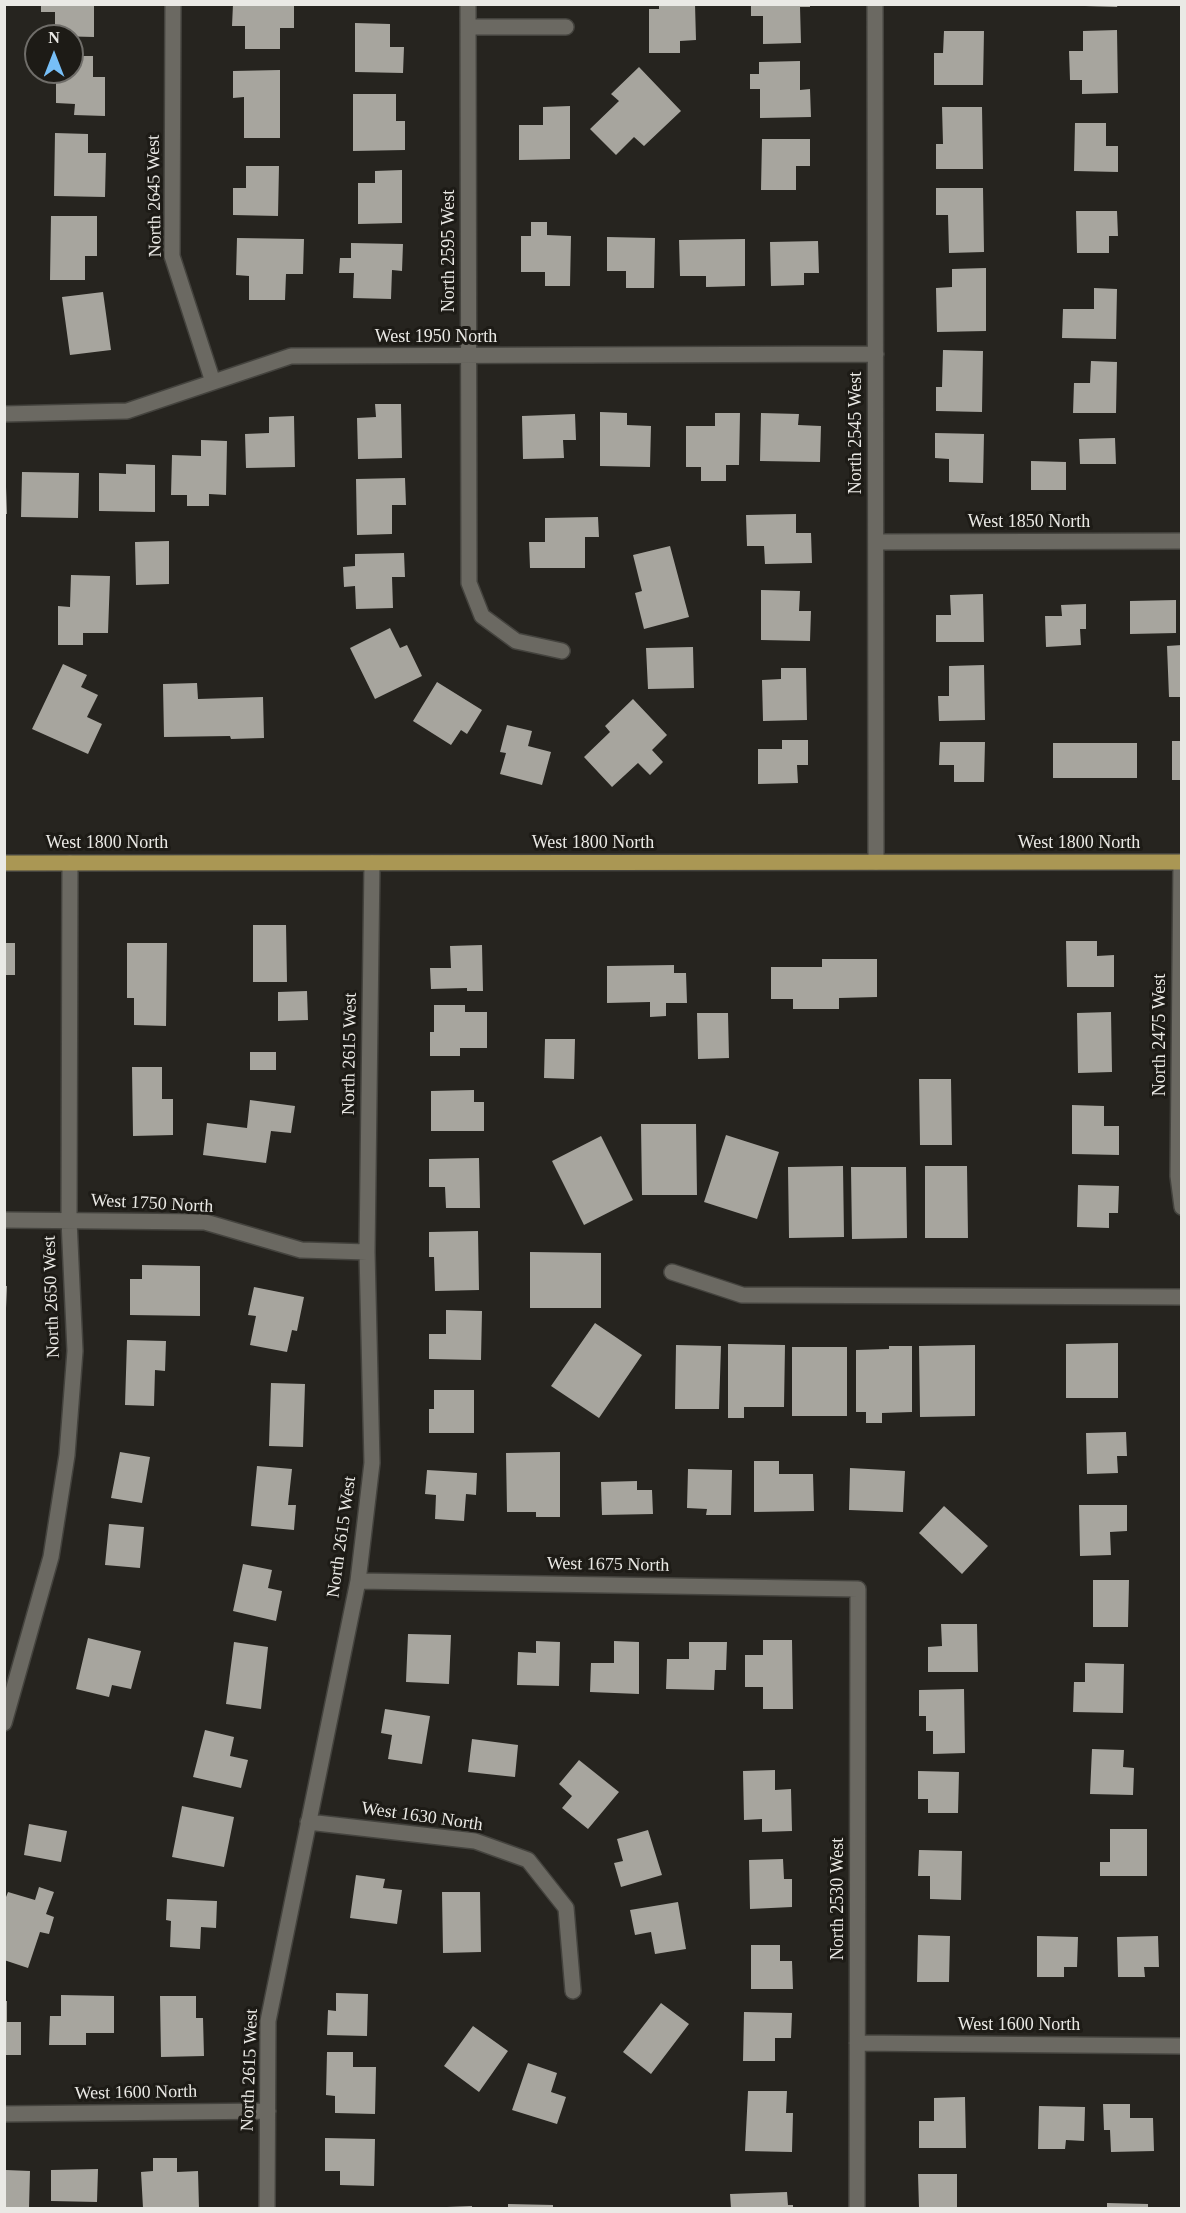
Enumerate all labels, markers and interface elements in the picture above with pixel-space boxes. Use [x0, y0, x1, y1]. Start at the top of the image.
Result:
north arrow [24, 24, 84, 84]
text: N [48, 29, 60, 46]
street label: North 2645 West [143, 135, 167, 257]
street label: North 2595 West [438, 190, 460, 312]
street label: West 1950 North [375, 326, 497, 348]
street label: North 2545 West [845, 372, 867, 494]
street label: West 1850 North [968, 511, 1090, 533]
street label: West 1800 North [46, 832, 168, 854]
street label: West 1800 North [532, 832, 654, 854]
street label: West 1800 North [1018, 832, 1140, 854]
street label: North 2475 West [1149, 974, 1171, 1096]
street label: North 2615 West [338, 993, 362, 1115]
street label: West 1750 North [90, 1190, 214, 1218]
street label: North 2650 West [39, 1235, 65, 1359]
street label: North 2615 West [323, 1475, 361, 1599]
street label: West 1675 North [547, 1553, 669, 1577]
street label: West 1630 North [360, 1798, 484, 1836]
street label: North 2530 West [827, 1838, 849, 1960]
street label: North 2615 West [237, 2008, 263, 2132]
street label: West 1600 North [958, 2014, 1080, 2036]
street label: West 1600 North [75, 2081, 197, 2105]

